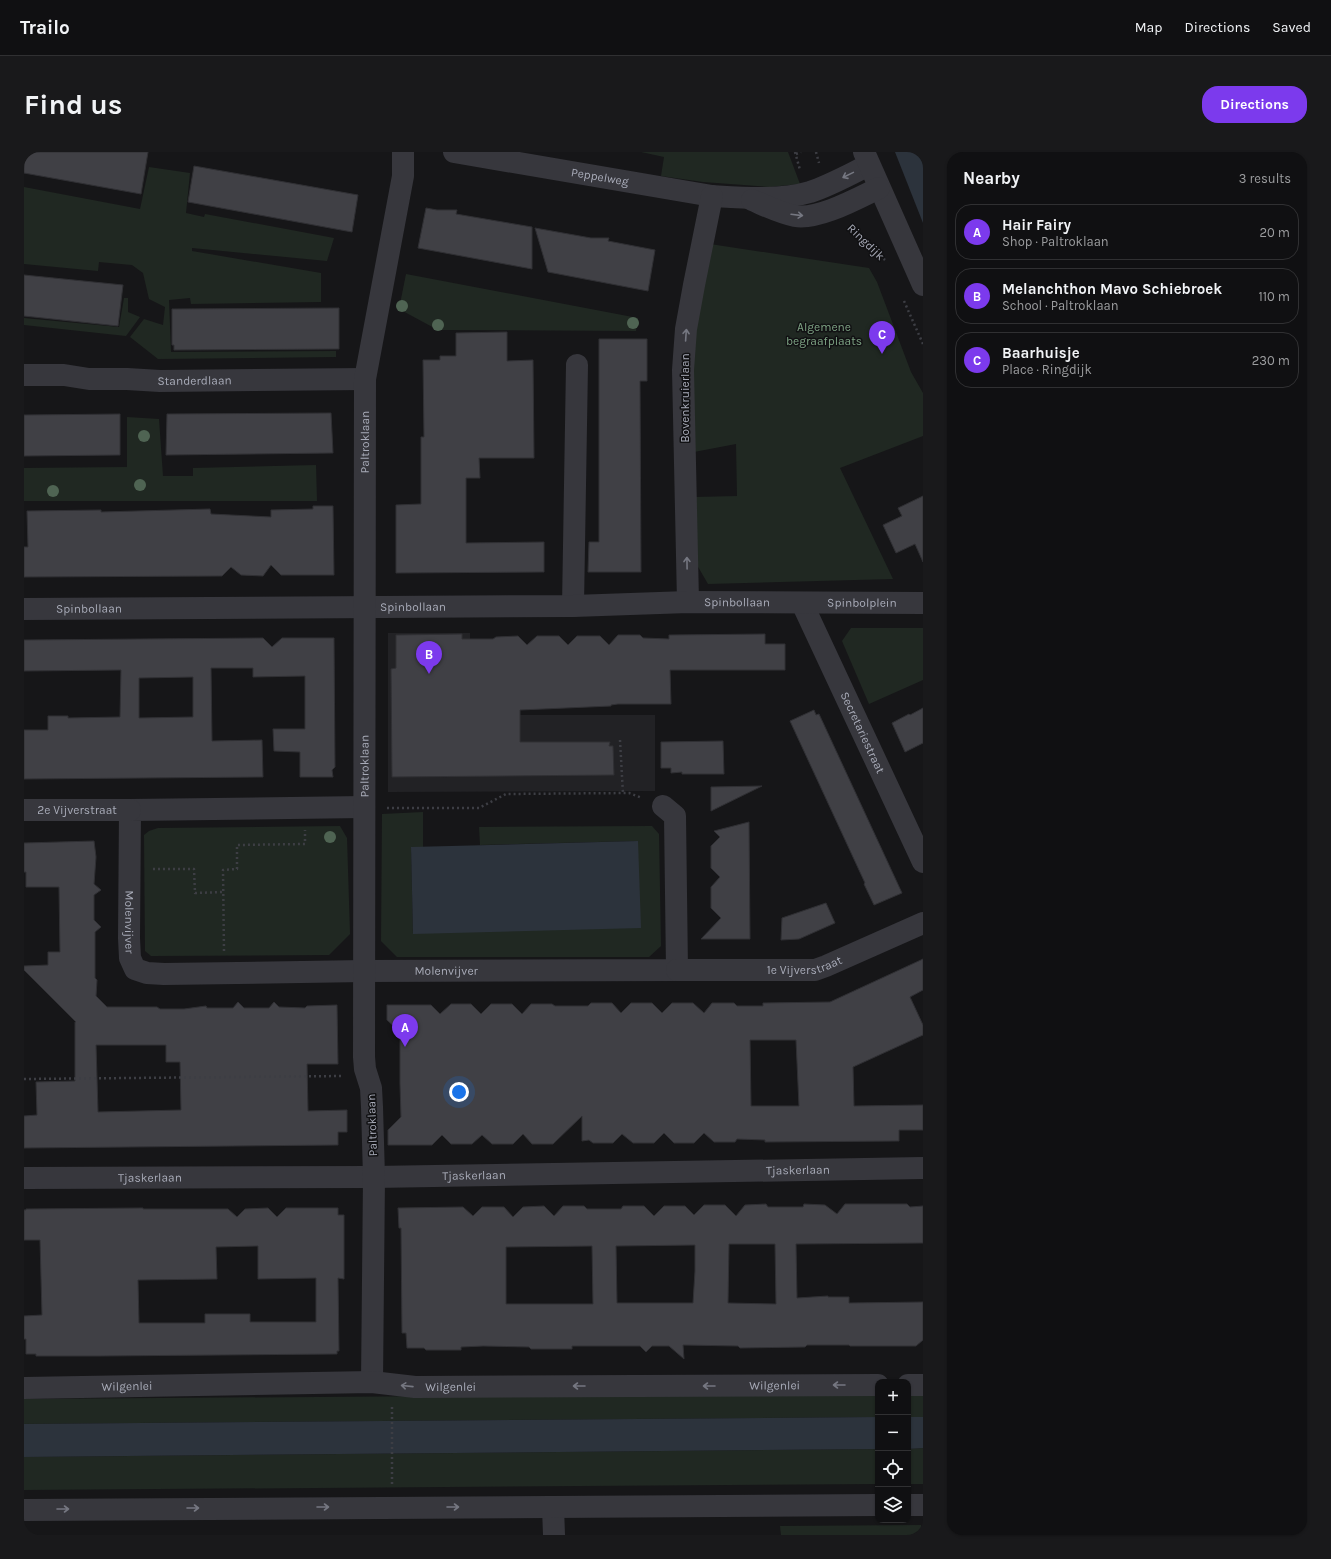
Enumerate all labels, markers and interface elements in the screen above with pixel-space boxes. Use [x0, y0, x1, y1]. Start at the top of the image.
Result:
text: Trailo [20, 17, 70, 39]
text: Map [1135, 19, 1163, 36]
text: Directions [1185, 19, 1250, 36]
text: Saved [1272, 19, 1311, 36]
button: Directions [1202, 86, 1307, 123]
text: Find us [24, 88, 123, 121]
street label: Peppelweg [570, 165, 630, 189]
text: Nearby [963, 168, 1020, 188]
text: 3 results [1239, 171, 1291, 186]
one-way arrow [842, 172, 854, 179]
one-way arrow [790, 212, 803, 219]
text: Hair Fairy [1002, 216, 1071, 234]
street label: Ringdijk [845, 221, 888, 263]
text: A [973, 225, 981, 240]
text: 20 m [1260, 225, 1290, 240]
text: Shop · Paltroklaan [1002, 234, 1109, 249]
text: Melanchthon Mavo Schiebroek [1002, 280, 1222, 298]
text: B [973, 289, 981, 304]
text: 110 m [1258, 289, 1290, 304]
text: School · Paltroklaan [1002, 298, 1119, 313]
park label: Algemene begraafplaats [786, 320, 862, 348]
pin: C [869, 321, 895, 354]
one-way arrow [682, 329, 689, 342]
text: Baarhuisje [1002, 344, 1080, 362]
street label: Bovenkruierlaan [678, 353, 692, 443]
text: C [973, 353, 981, 368]
text: 230 m [1252, 353, 1290, 368]
text: Place · Ringdijk [1002, 362, 1092, 377]
street label: Standerdlaan [157, 373, 232, 388]
street label: Paltroklaan [358, 411, 372, 473]
one-way arrow [683, 557, 691, 570]
street label: Spinbollaan [704, 595, 770, 609]
street label: Spinbolplein [827, 596, 897, 610]
street label: Spinbollaan [380, 600, 446, 614]
street label: Spinbollaan [56, 601, 122, 616]
pin: B [416, 641, 442, 674]
street label: Secretariestraat [838, 690, 888, 776]
street label: Paltroklaan [357, 735, 371, 797]
street label: 2e Vijverstraat [37, 803, 117, 817]
street label: Molenvijver [122, 890, 137, 955]
street label: 1e Vijverstraat [767, 953, 844, 977]
street label: Molenvijver [414, 964, 479, 978]
pin: A [392, 1014, 418, 1047]
your location [449, 1082, 469, 1102]
street label: Paltroklaan [364, 1093, 380, 1157]
street label: Tjaskerlaan [766, 1163, 830, 1178]
street label: Tjaskerlaan [442, 1168, 506, 1183]
street label: Tjaskerlaan [118, 1171, 182, 1185]
street label: Wilgenlei [749, 1378, 800, 1393]
street label: Wilgenlei [101, 1379, 153, 1394]
map controls [875, 1379, 911, 1523]
button: + [875, 1379, 911, 1415]
street label: Wilgenlei [425, 1380, 476, 1394]
one-way arrow [833, 1381, 846, 1389]
one-way arrow [401, 1382, 414, 1390]
one-way arrow [573, 1382, 586, 1390]
one-way arrow [703, 1382, 716, 1390]
button: − [875, 1415, 911, 1451]
button: locate [875, 1451, 911, 1487]
button: layers [875, 1487, 911, 1523]
one-way arrow [316, 1503, 329, 1511]
one-way arrow [446, 1503, 459, 1511]
one-way arrow [186, 1504, 199, 1512]
one-way arrow [56, 1505, 69, 1513]

